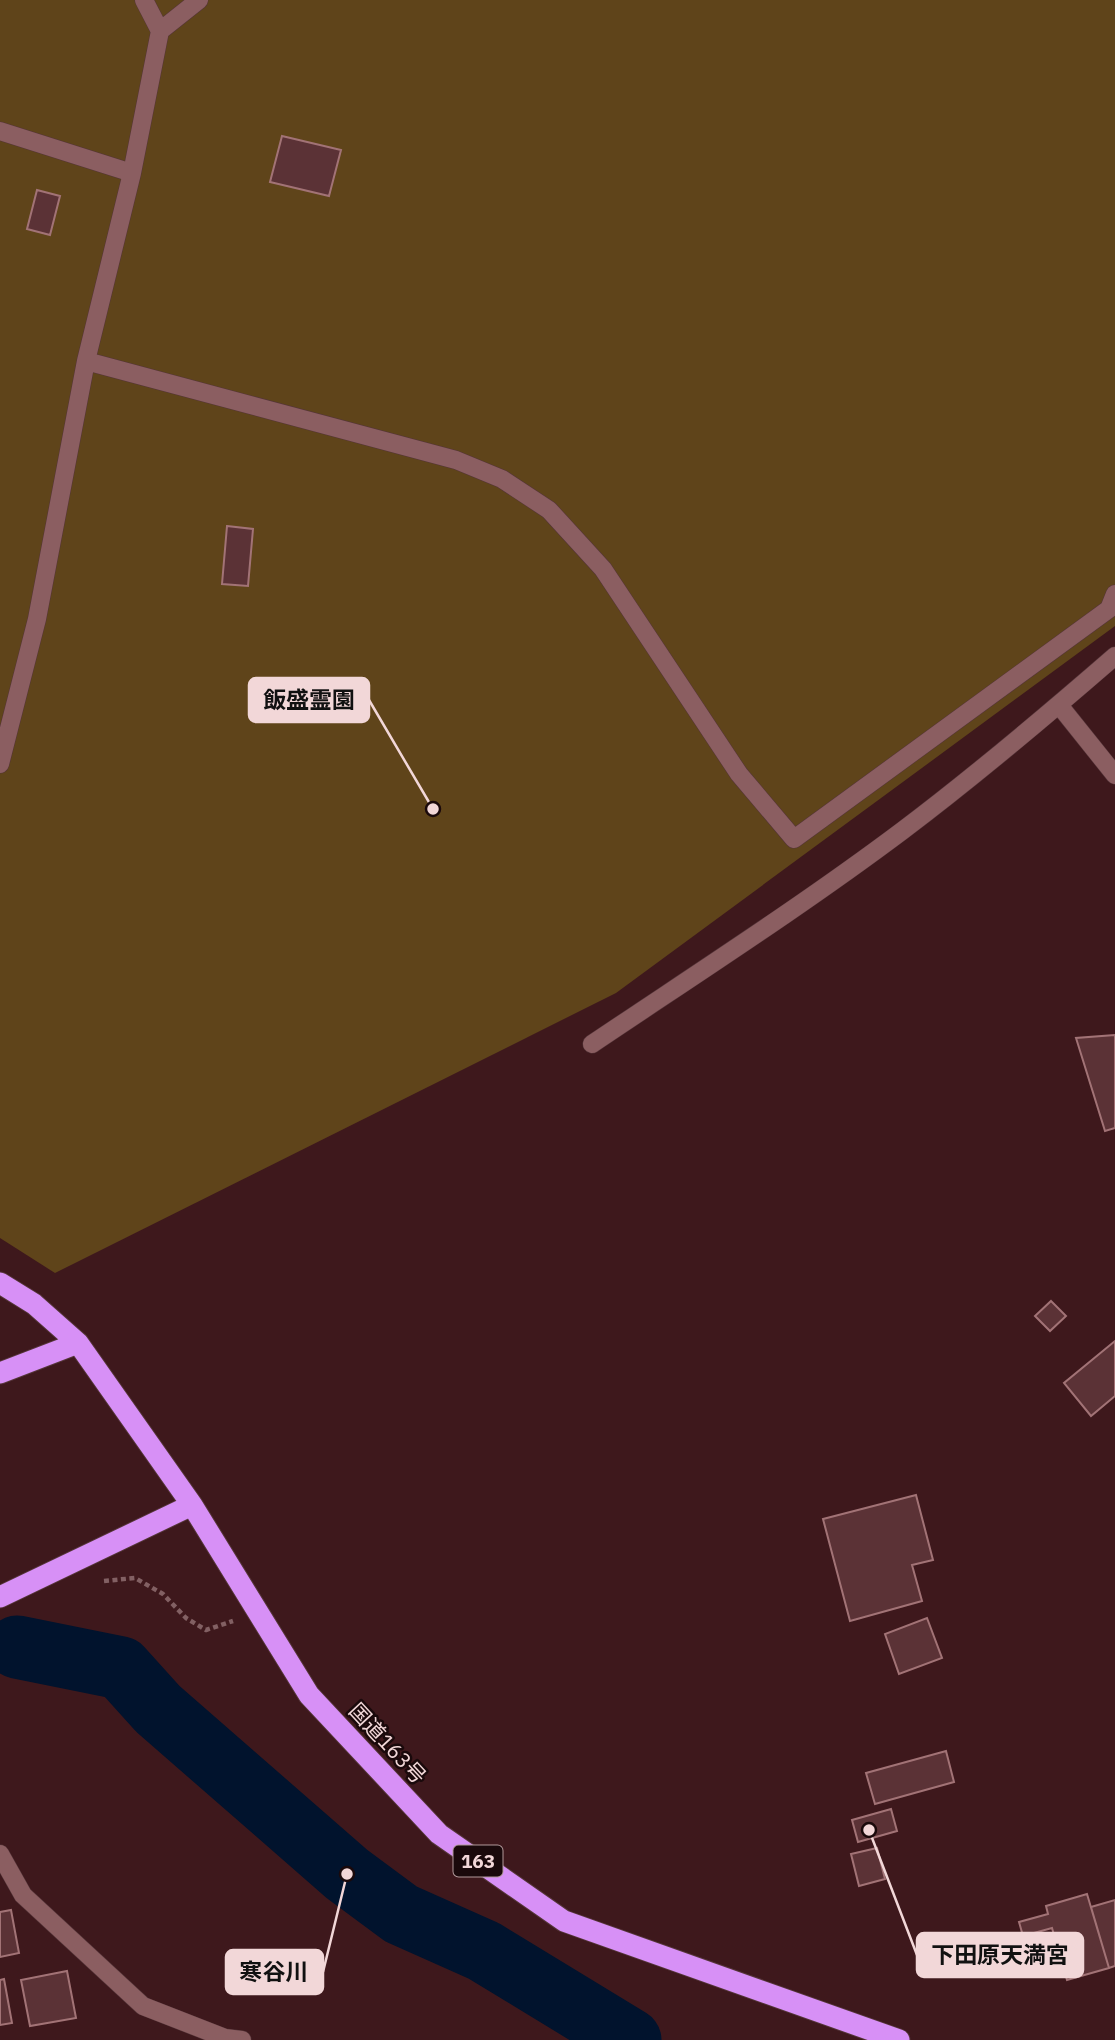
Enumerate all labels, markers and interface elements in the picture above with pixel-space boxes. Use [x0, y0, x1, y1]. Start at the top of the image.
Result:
callout: 飯盛霊園 [249, 678, 369, 722]
text: 飯盛霊園 [263, 684, 355, 714]
street label: 国道163号 [343, 1697, 433, 1789]
road number: 163 [454, 1845, 503, 1876]
callout: 下田原天満宮 [917, 1933, 1083, 1977]
text: 下田原天満宮 [931, 1939, 1069, 1969]
callout: 寒谷川 [226, 1950, 323, 1994]
text: 寒谷川 [240, 1956, 309, 1986]

